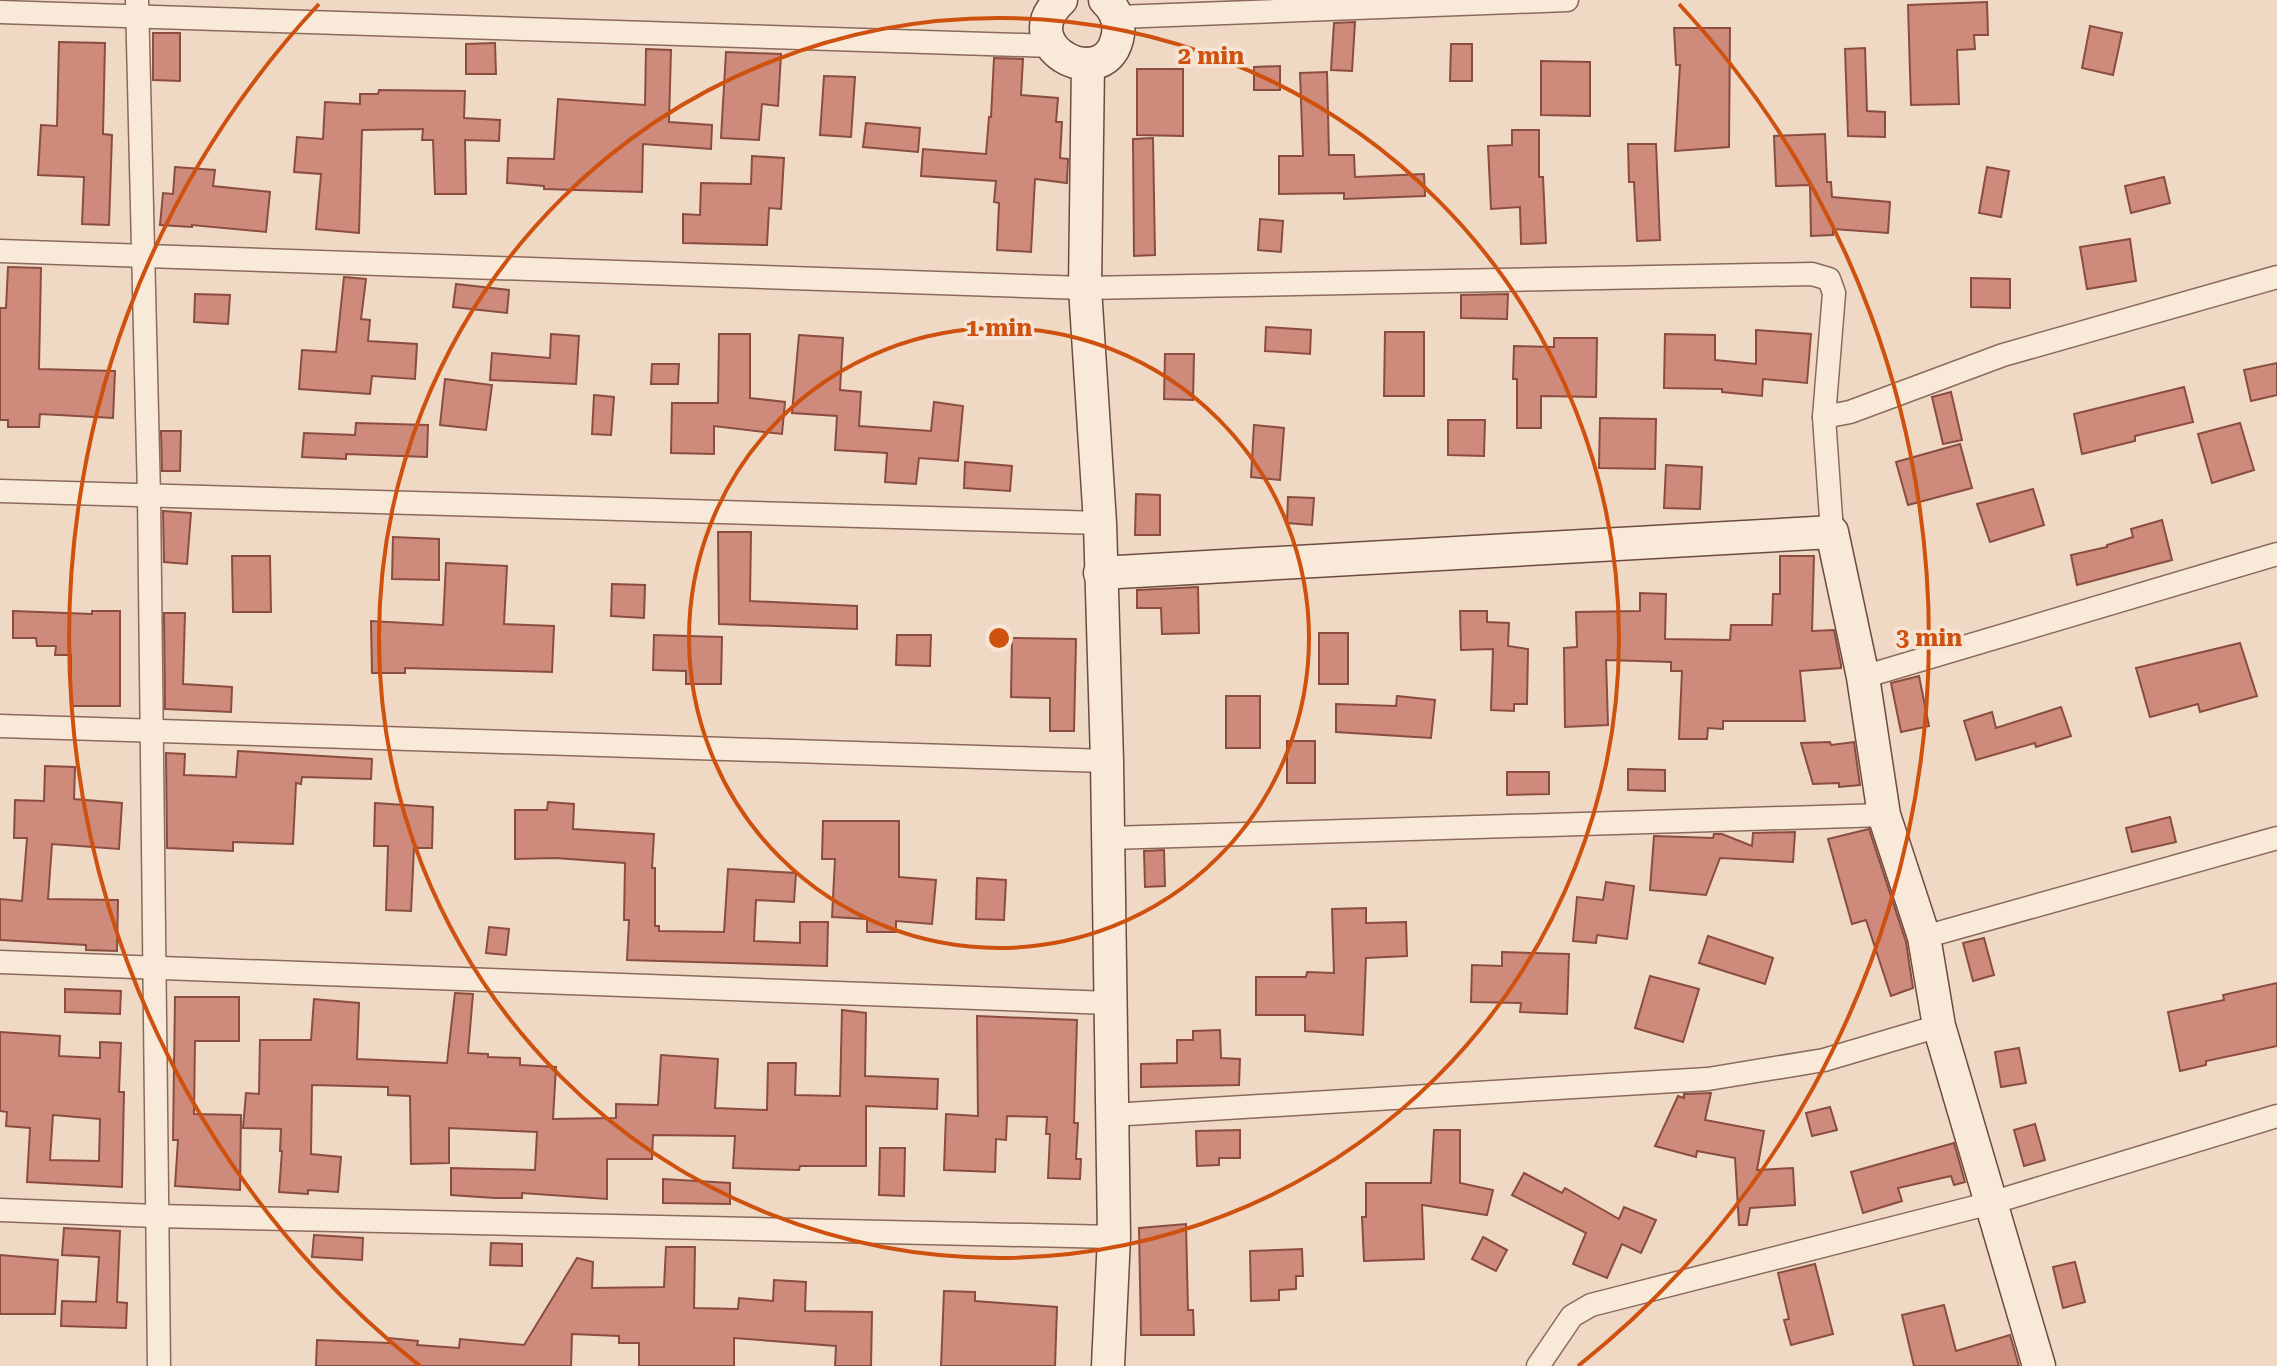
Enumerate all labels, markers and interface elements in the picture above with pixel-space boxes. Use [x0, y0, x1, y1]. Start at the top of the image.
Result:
text: 2 min [1178, 42, 1244, 70]
text: 1 min [966, 314, 1032, 342]
centre of rings [985, 624, 1013, 652]
text: 3 min [1896, 624, 1962, 652]

